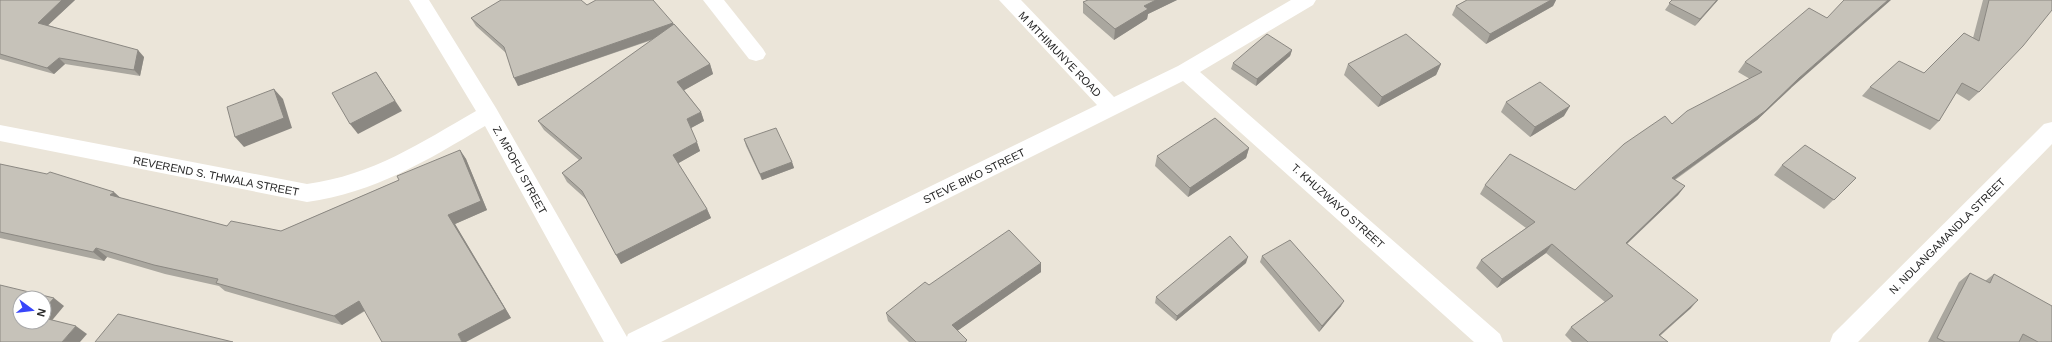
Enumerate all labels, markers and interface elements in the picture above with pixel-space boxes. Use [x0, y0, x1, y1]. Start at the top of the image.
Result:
street label: M MTHIMUNYE ROAD [1016, 9, 1104, 99]
street label: Z. MPOFU STREET [491, 124, 549, 216]
street label: STEVE BIKO STREET [921, 146, 1027, 206]
street label: REVEREND S. THWALA STREET [132, 154, 300, 198]
street label: T. KHUZWAYO STREET [1289, 161, 1387, 251]
street label: N. NDLANGAMANDLA STREET [1887, 175, 2008, 296]
north arrow [12, 290, 52, 330]
text: N [35, 307, 48, 318]

